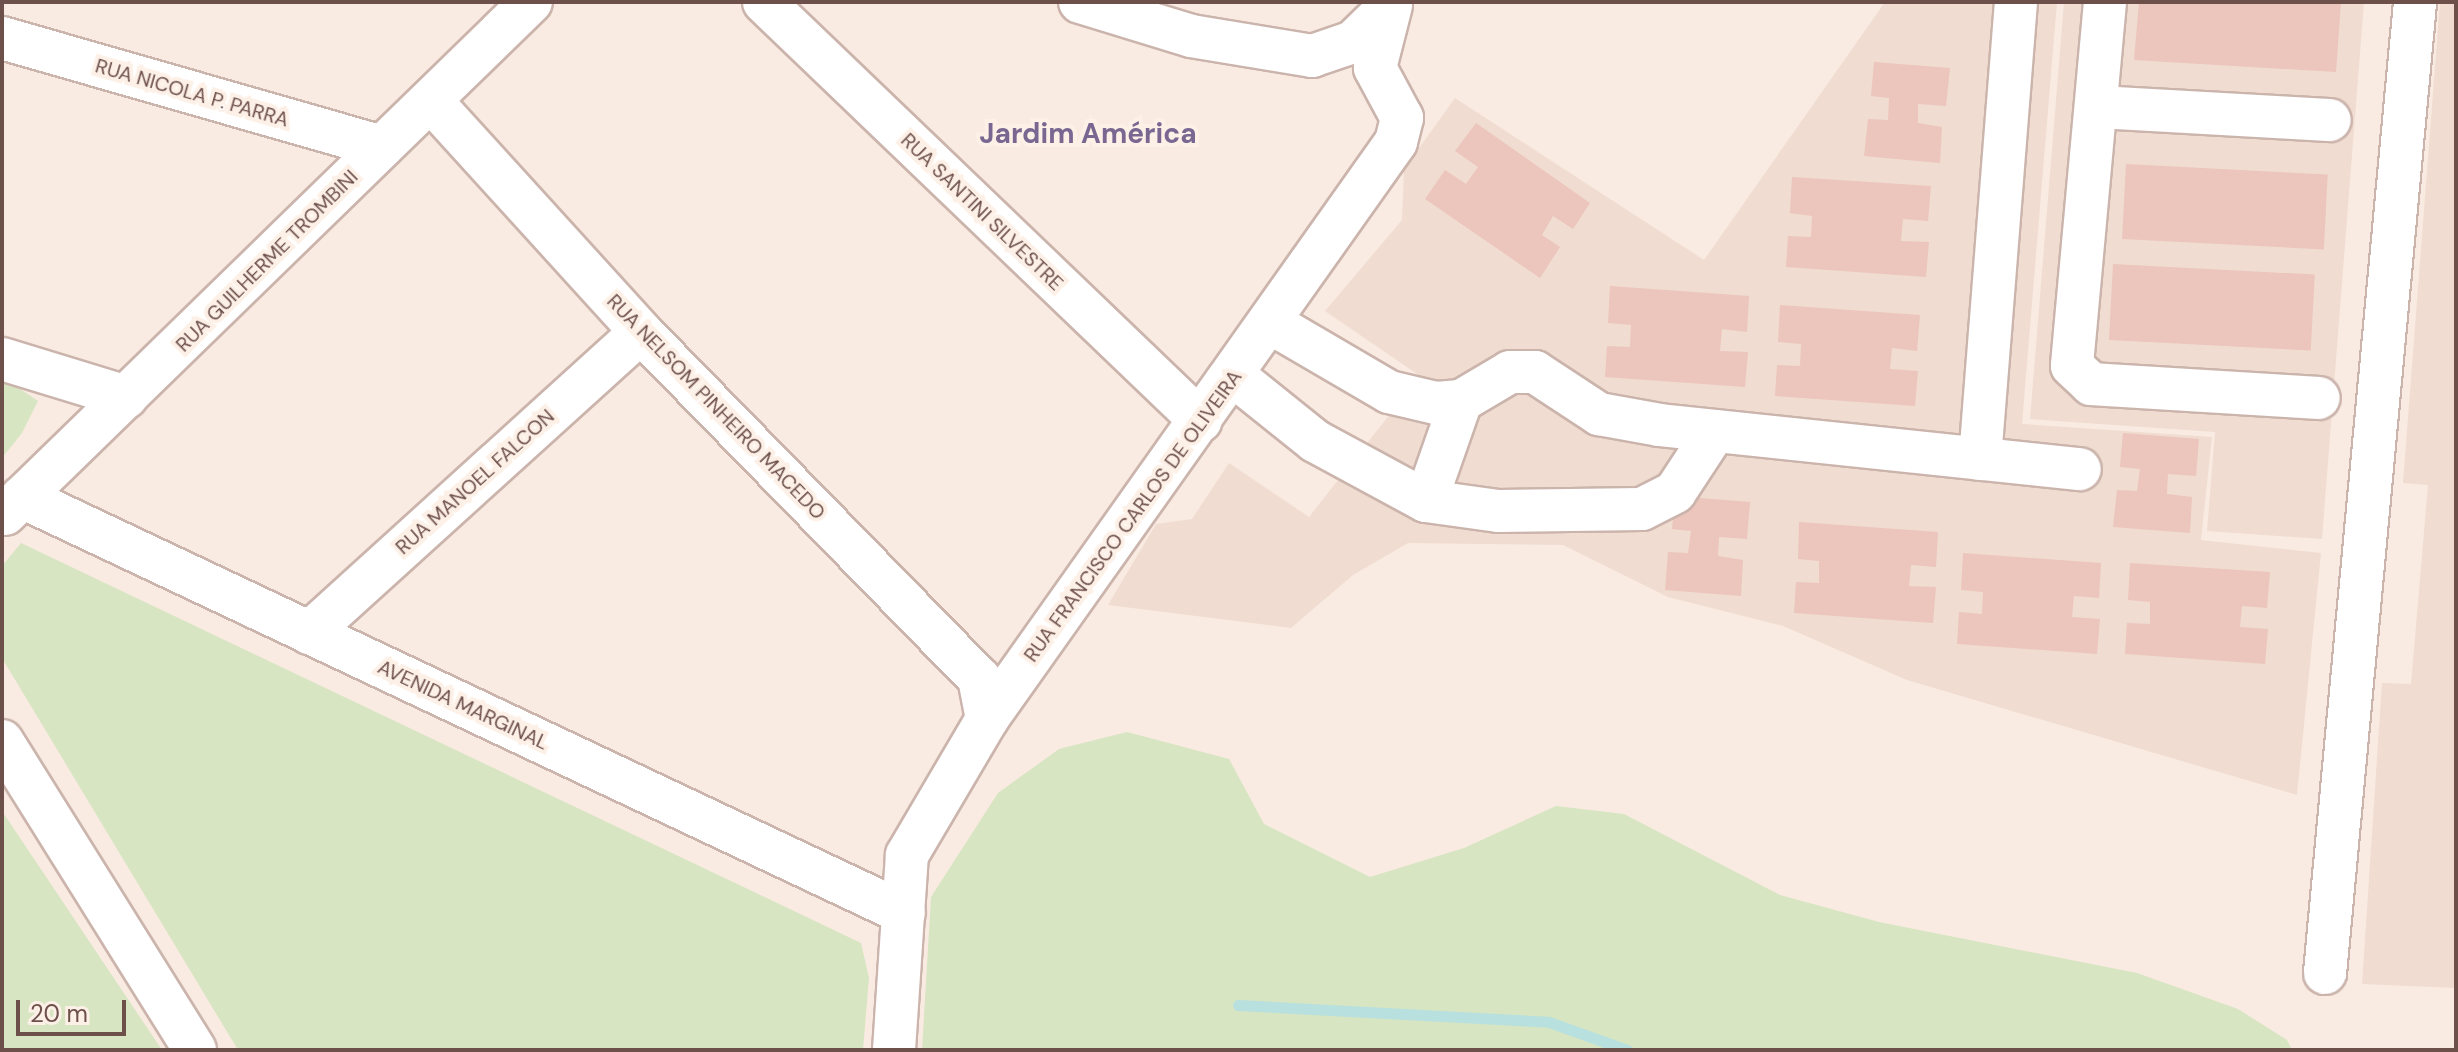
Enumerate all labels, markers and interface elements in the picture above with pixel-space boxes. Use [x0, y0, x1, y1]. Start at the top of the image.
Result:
street label: RUA NICOLA P. PARRA [93, 54, 291, 132]
district label: Jardim América [979, 117, 1197, 151]
street label: RUA SANTINI SILVESTRE [896, 128, 1068, 296]
street label: RUA GUILHERME TROMBINI [171, 165, 363, 357]
street label: RUA NELSOM PINHEIRO MACEDO [602, 289, 830, 525]
street label: RUA FRANCISCO CARLOS DE OLIVEIRA [1019, 365, 1247, 667]
street label: RUA MANOEL FALCON [391, 405, 559, 559]
street label: AVENIDA MARGINAL [374, 655, 552, 755]
scale bar [20, 984, 130, 1034]
text: 20 m [30, 998, 88, 1029]

